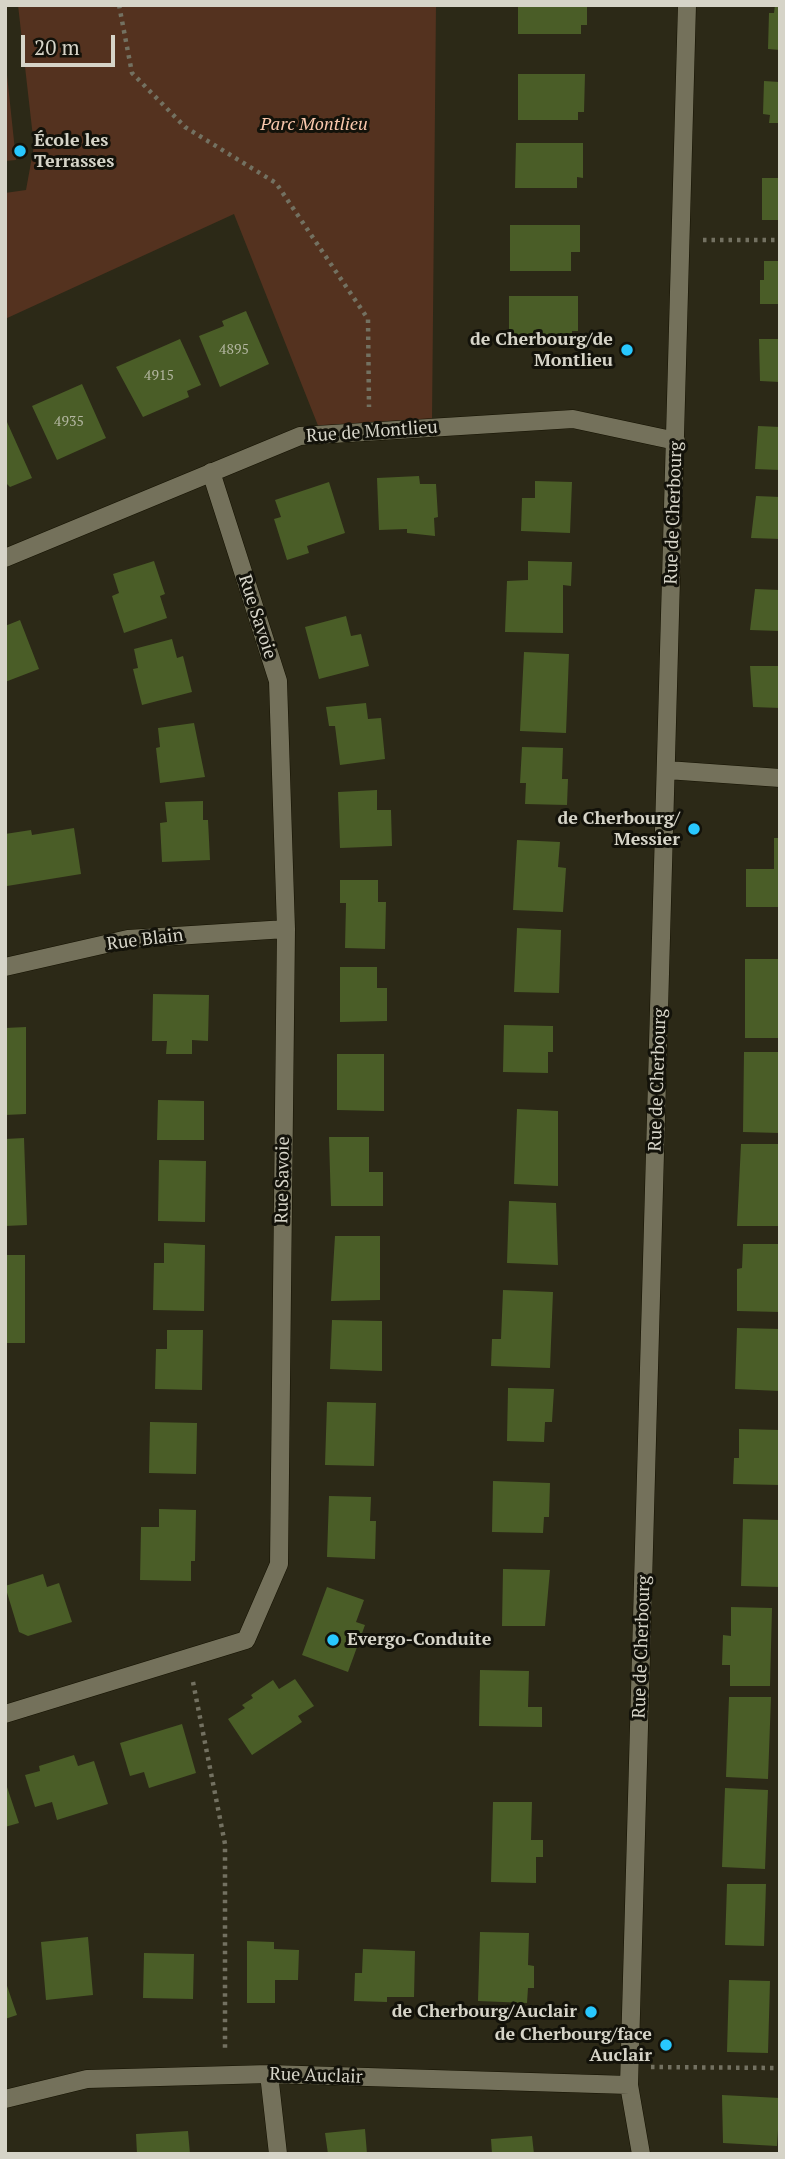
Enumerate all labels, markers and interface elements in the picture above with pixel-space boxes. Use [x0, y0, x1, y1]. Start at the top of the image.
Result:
scale bar [24, 21, 119, 65]
text: 20 m [34, 33, 80, 61]
park label: Parc Montlieu [260, 114, 368, 136]
place label: École les Terrasses [34, 130, 114, 172]
marker: École les Terrasses [12, 143, 28, 159]
place label: de Cherbourg/de Montlieu [470, 329, 613, 372]
house number: 4895 [219, 342, 249, 358]
marker: de Cherbourg/de Montlieu [619, 342, 635, 358]
house number: 4915 [144, 368, 174, 384]
house number: 4935 [54, 414, 84, 430]
street label: Rue de Montlieu [306, 417, 438, 447]
street label: Rue de Cherbourg [661, 441, 687, 585]
street label: Rue Savoie [233, 572, 281, 662]
place label: de Cherbourg/ Messier [557, 808, 680, 850]
marker: de Cherbourg/ Messier [686, 821, 702, 837]
street label: Rue Blain [106, 925, 184, 955]
street label: Rue de Cherbourg [645, 1008, 671, 1152]
street label: Rue Savoie [271, 1136, 295, 1224]
street label: Rue de Cherbourg [629, 1575, 655, 1719]
place label: Evergo-Conduite [347, 1629, 491, 1651]
marker: Evergo-Conduite [325, 1632, 341, 1648]
place label: de Cherbourg/Auclair [392, 2001, 577, 2023]
marker: de Cherbourg/Auclair [583, 2004, 599, 2020]
place label: de Cherbourg/face Auclair [495, 2024, 652, 2066]
marker: de Cherbourg/face Auclair [658, 2037, 674, 2053]
street label: Rue Auclair [269, 2064, 363, 2088]

